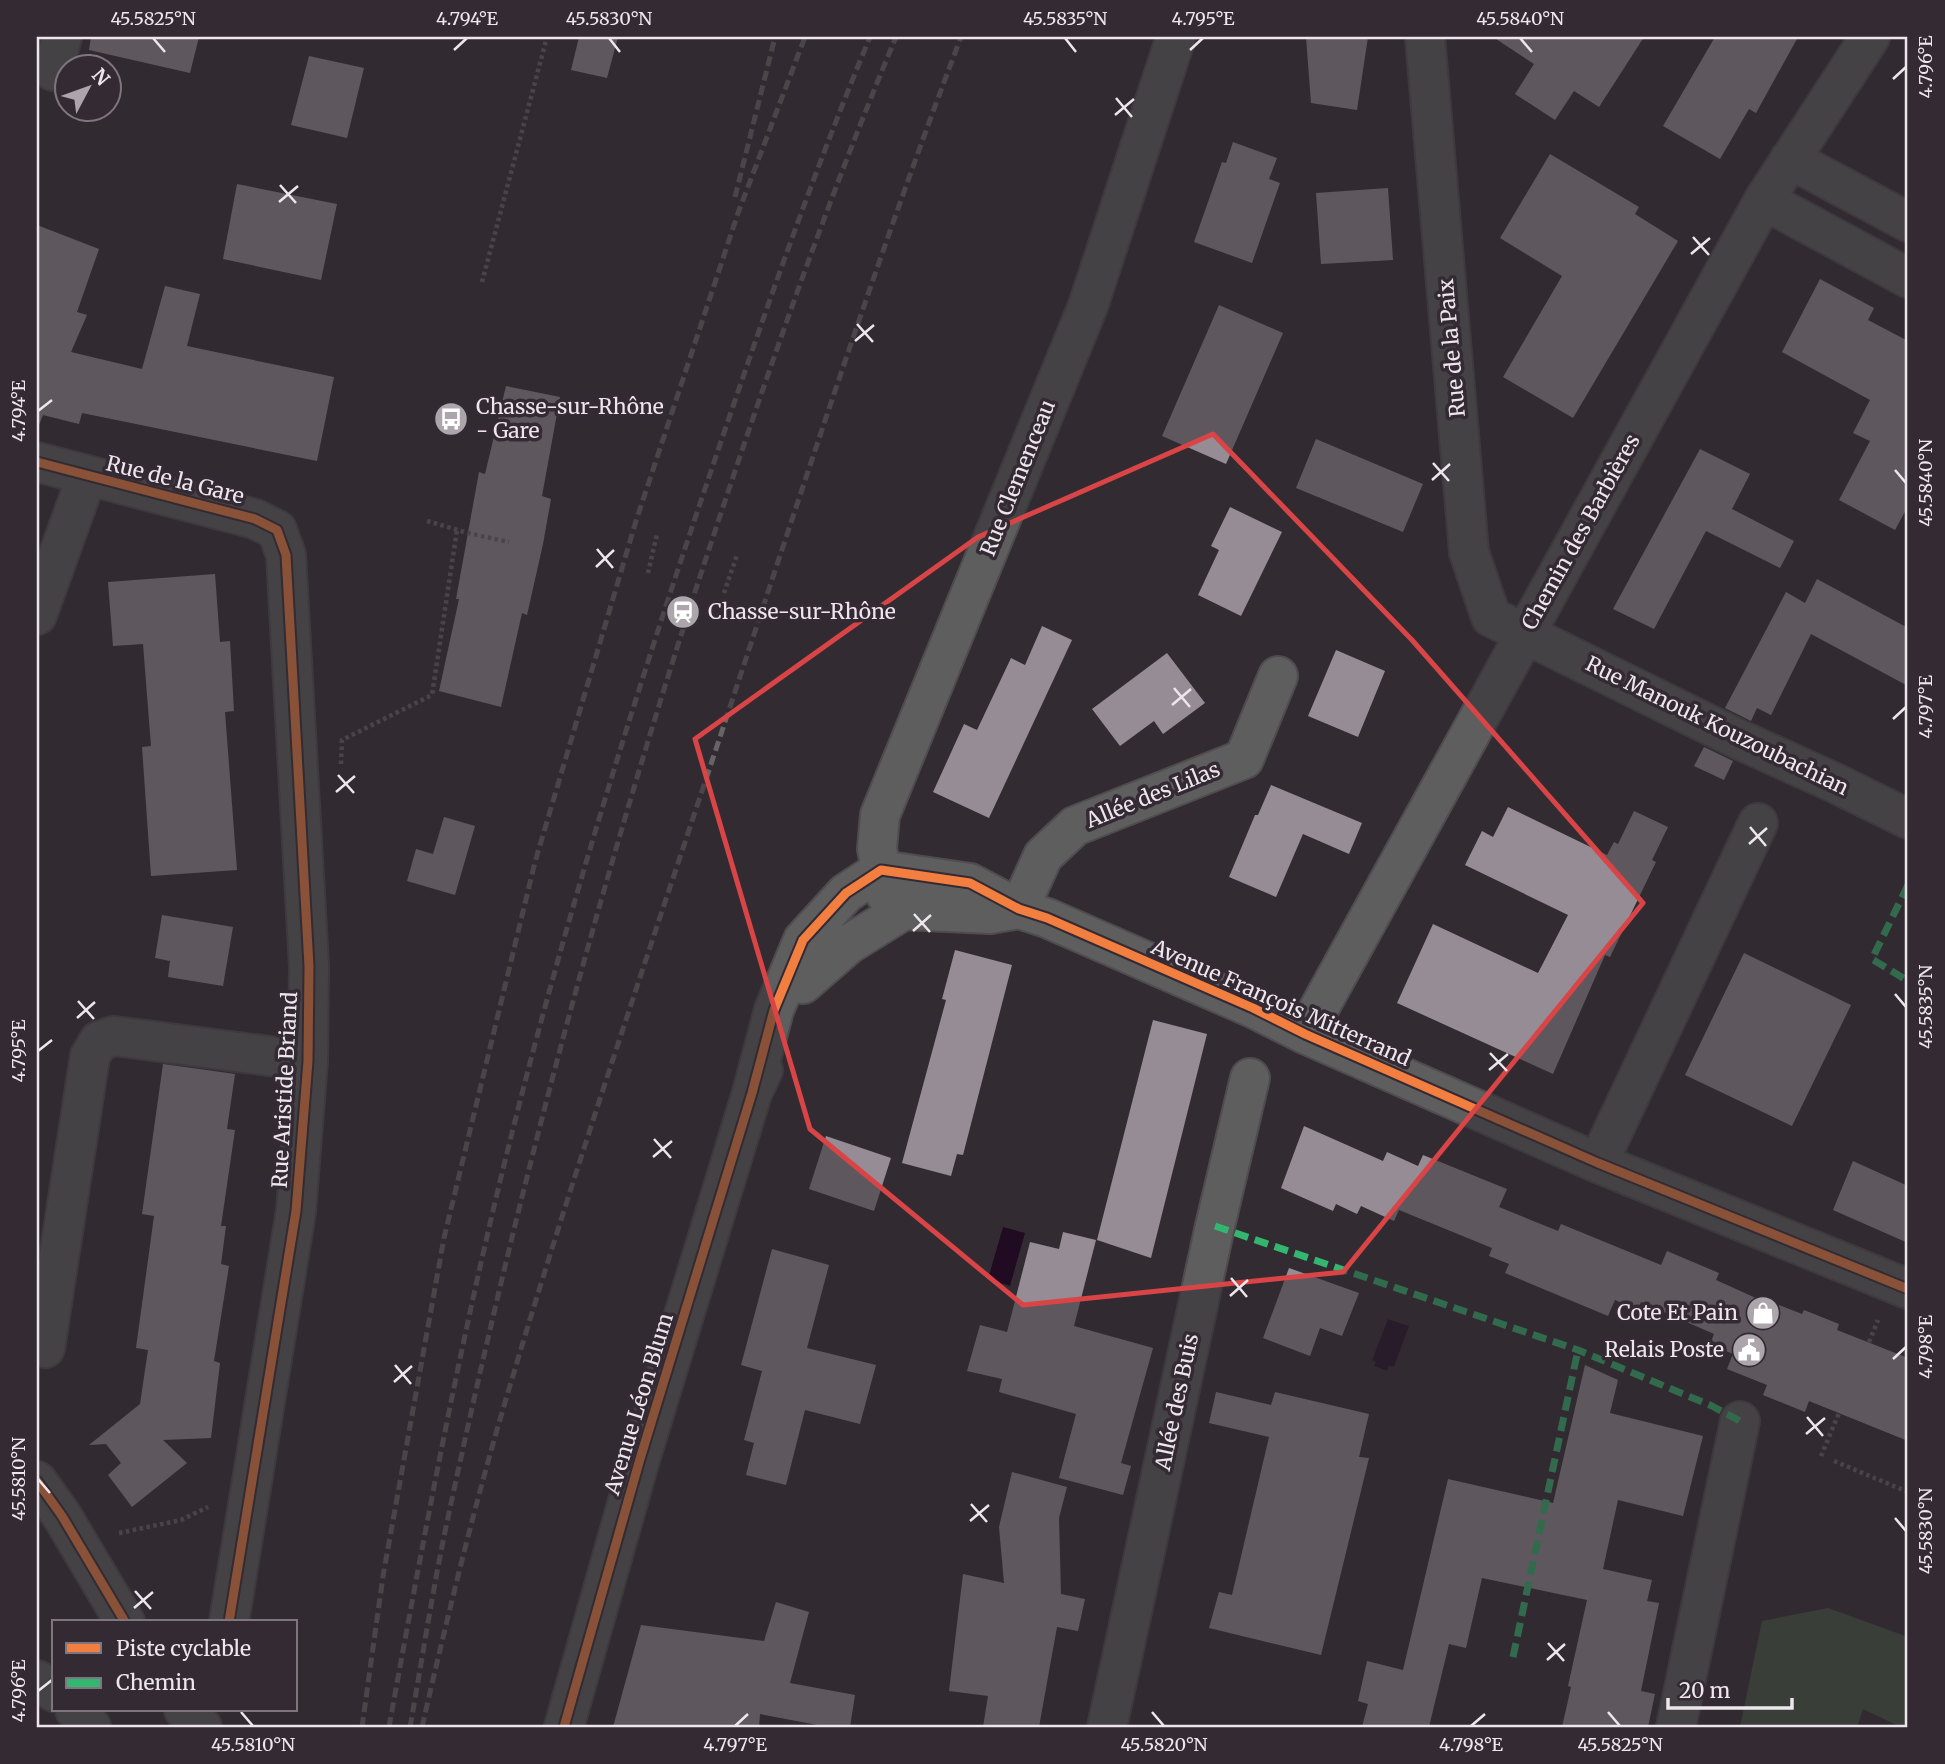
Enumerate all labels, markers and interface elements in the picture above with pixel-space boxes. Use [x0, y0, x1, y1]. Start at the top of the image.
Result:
text: 45.5825°N [110, 7, 196, 30]
text: 4.794°E [436, 7, 499, 30]
text: 45.5830°N [566, 7, 652, 30]
text: 45.5835°N [1023, 7, 1107, 30]
text: 4.795°E [1171, 7, 1235, 30]
text: 45.5840°N [1476, 7, 1564, 30]
text: 4.796°E [1914, 35, 1937, 99]
north arrow [52, 52, 122, 122]
text: N [87, 63, 115, 90]
street label: Rue de la Paix [1432, 277, 1471, 418]
text: 4.794°E [7, 379, 30, 442]
place label: Chasse-sur-Rhône - Gare [476, 393, 664, 444]
street label: Rue Clemenceau [974, 396, 1061, 560]
bus stop icon: Chasse-sur-Rhône - Gare [432, 400, 470, 438]
street label: Chemin des Barbières [1515, 429, 1646, 634]
text: 45.5840°N [1914, 439, 1937, 527]
street label: Rue de la Gare [103, 449, 247, 510]
station icon: Chasse-sur-Rhône [664, 593, 702, 631]
place label: Chasse-sur-Rhône [708, 598, 896, 625]
street label: Rue Manouk Kouzoubachian [1581, 650, 1853, 801]
text: 4.797°E [1914, 675, 1937, 739]
street label: Allée des Lilas [1081, 755, 1224, 834]
street label: Avenue François Mitterrand [1146, 933, 1415, 1072]
text: 45.5835°N [1914, 965, 1937, 1049]
street label: Rue Aristide Briand [266, 991, 303, 1189]
text: 4.795°E [7, 1019, 30, 1083]
shop icon: Cote Et Pain [1744, 1294, 1782, 1332]
place label: Cote Et Pain [1617, 1299, 1738, 1326]
street label: Avenue Léon Blum [598, 1310, 679, 1499]
text: 4.798°E [1914, 1315, 1937, 1379]
street label: Allée des Buis [1149, 1331, 1204, 1474]
public building icon: Relais Poste [1730, 1331, 1768, 1369]
place label: Relais Poste [1604, 1336, 1724, 1363]
text: 45.5810°N [7, 1437, 30, 1521]
text: 45.5830°N [1914, 1488, 1937, 1574]
legend [52, 1620, 298, 1712]
text: Piste cyclable [116, 1635, 251, 1662]
text: 4.796°E [7, 1659, 30, 1723]
scale bar [1668, 1666, 1793, 1710]
text: Chemin [116, 1669, 196, 1696]
text: 20 m [1679, 1677, 1731, 1704]
text: 45.5810°N [211, 1733, 295, 1756]
text: 4.797°E [703, 1733, 767, 1756]
text: 45.5820°N [1121, 1733, 1208, 1756]
text: 4.798°E [1439, 1733, 1503, 1756]
text: 45.5825°N [1577, 1733, 1663, 1756]

